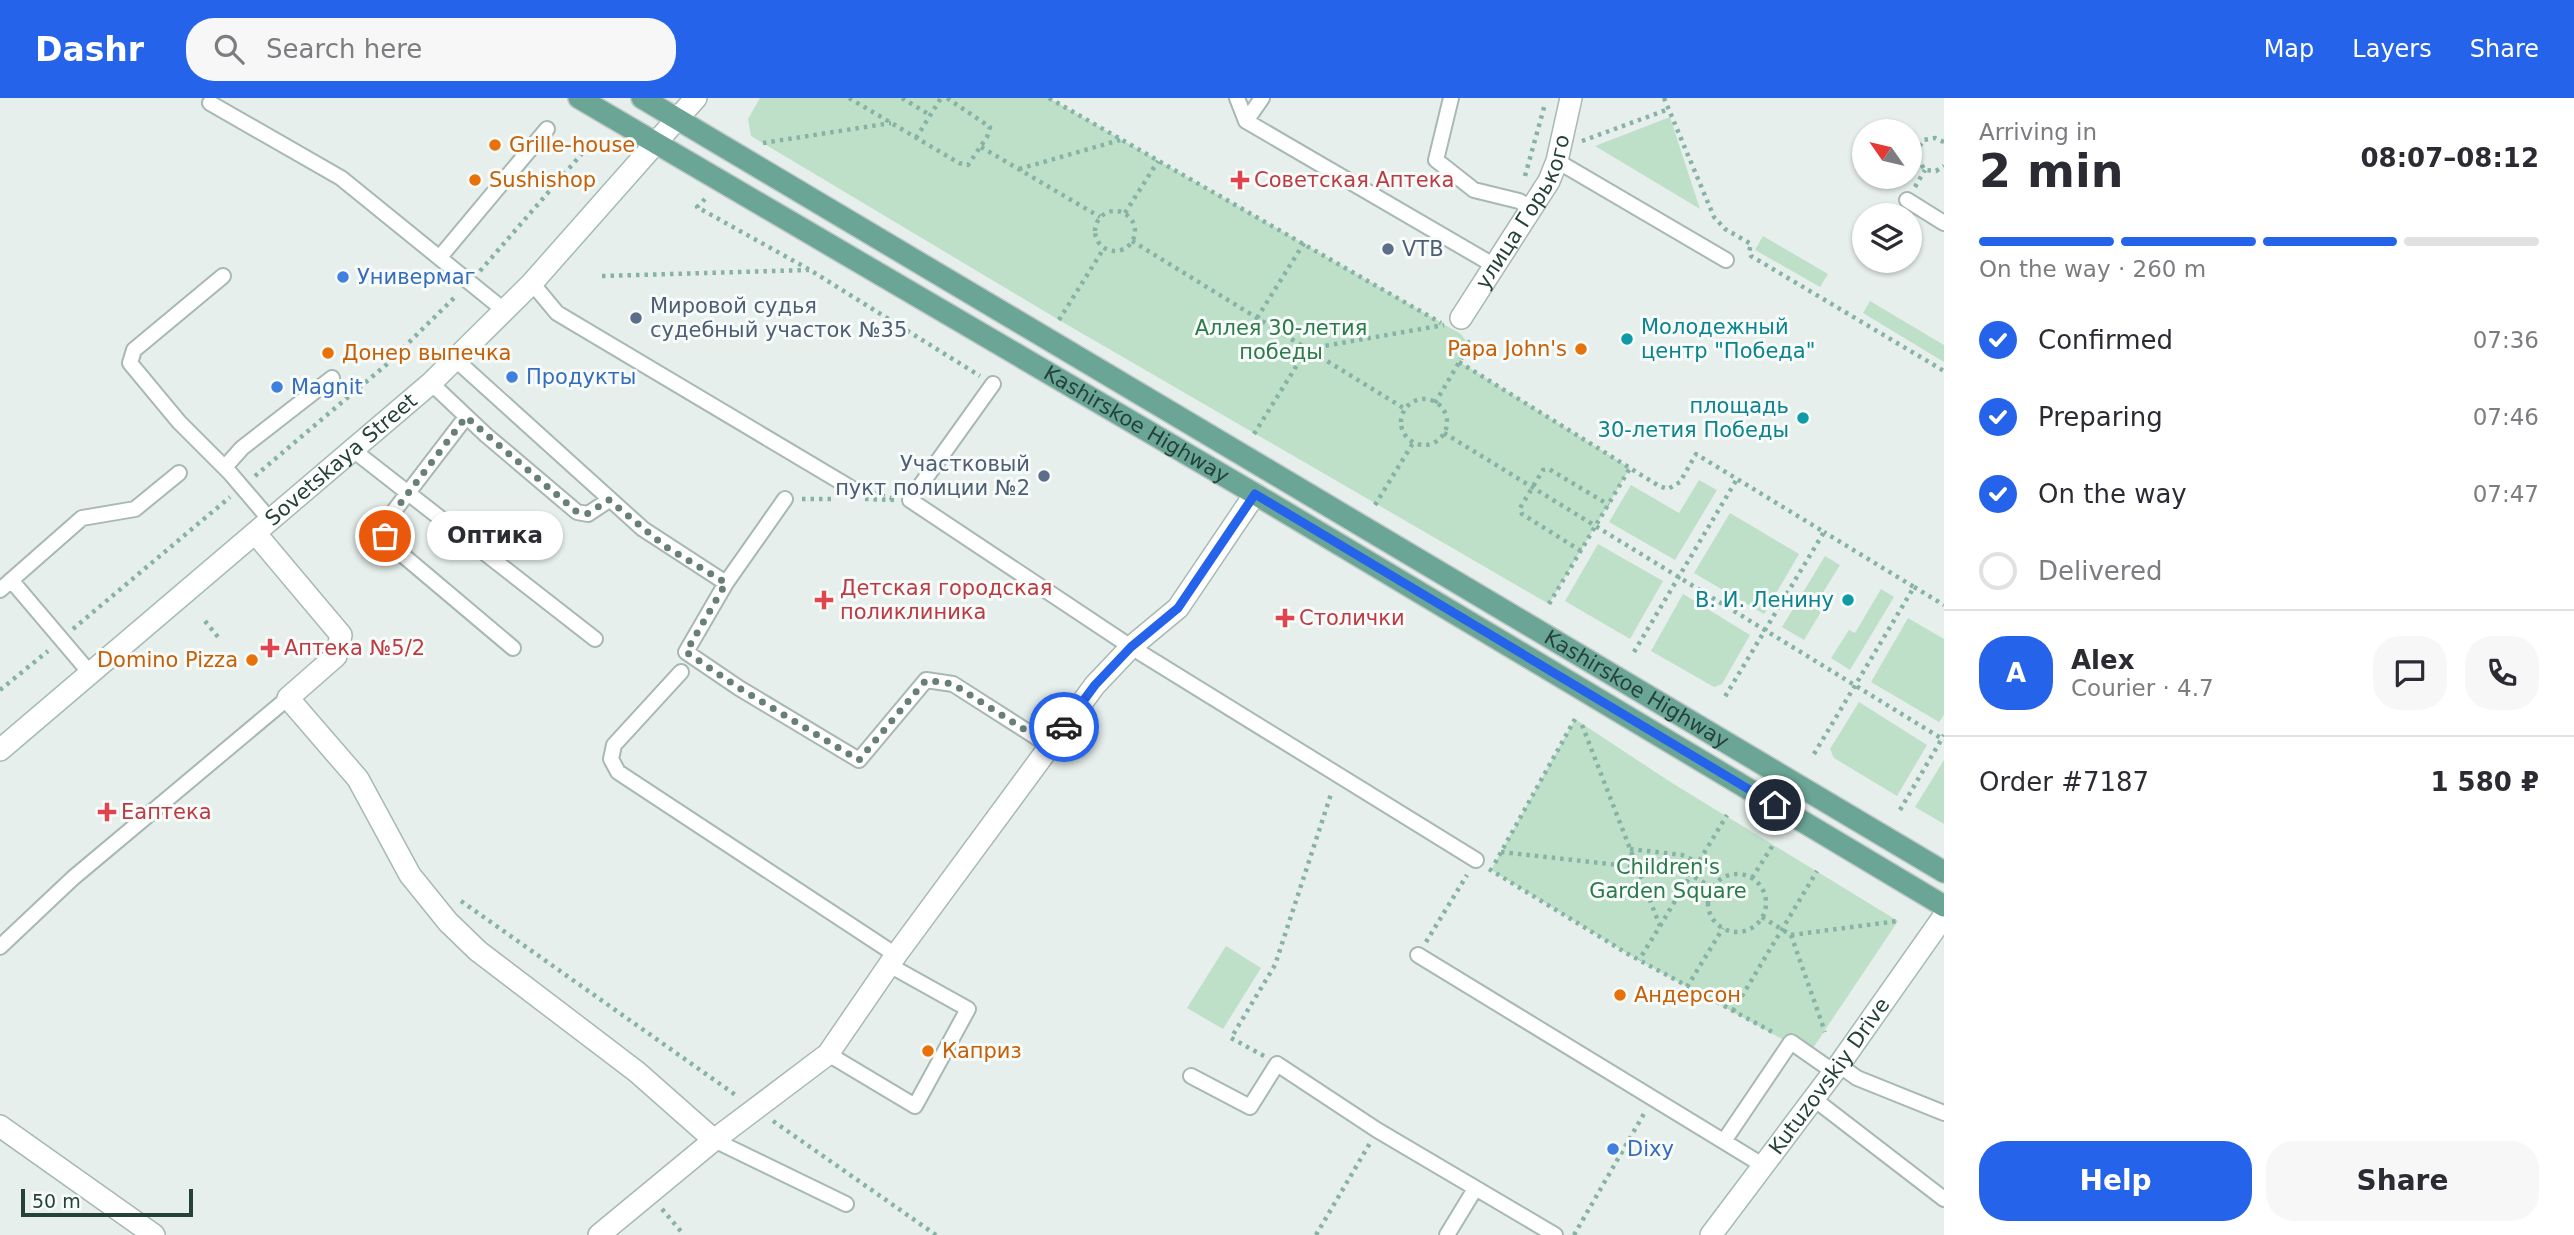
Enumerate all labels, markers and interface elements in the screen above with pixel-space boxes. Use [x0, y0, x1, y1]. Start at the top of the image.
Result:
search box [186, 18, 676, 81]
text: Dashr [35, 30, 144, 69]
icon: search [210, 30, 248, 68]
text: Search here [266, 34, 422, 64]
text: Map [2264, 35, 2314, 63]
text: Layers [2352, 35, 2432, 63]
text: Share [2470, 35, 2539, 63]
north arrow [1852, 119, 1922, 189]
map controls [1852, 119, 1922, 273]
text: Arriving in [1979, 119, 2097, 145]
street label: улица Горького [1471, 132, 1575, 293]
place label: Grille-house [509, 133, 635, 157]
marker: Grille-house [487, 137, 503, 153]
text: 08:07–08:12 [2360, 143, 2539, 173]
text: 2 min [1979, 144, 2123, 198]
place label: Sushishop [489, 168, 596, 192]
place label: Советская Аптека [1254, 168, 1454, 192]
marker: Sushishop [467, 172, 483, 188]
marker: Советская Аптека [1232, 172, 1248, 188]
button: layers [1852, 203, 1922, 273]
place label: VTB [1402, 237, 1444, 261]
marker: VTB [1380, 241, 1396, 257]
text: On the way · 260 m [1979, 256, 2206, 282]
place label: Универмаг [357, 265, 476, 289]
marker: Универмаг [335, 269, 351, 285]
place label: Мировой судья судебный участок №35 [650, 294, 907, 342]
marker: Мировой судья судебный участок №35 [628, 310, 644, 326]
place label: Молодежный центр "Победа" [1641, 315, 1815, 363]
park label: Аллея 30-летия победы [1195, 316, 1367, 364]
icon: check [1979, 321, 2017, 359]
text: Confirmed [2038, 325, 2173, 355]
text: 07:36 [2473, 327, 2539, 353]
marker: Молодежный центр "Победа" [1619, 331, 1635, 347]
place label: Papa John's [1447, 337, 1567, 361]
place label: Донер выпечка [342, 341, 511, 365]
marker: Papa John's [1573, 341, 1589, 357]
marker: Донер выпечка [320, 345, 336, 361]
street label: Kashirskoe Highway [1039, 361, 1233, 488]
place label: Продукты [526, 365, 636, 389]
marker: Продукты [504, 369, 520, 385]
place label: Magnit [291, 375, 363, 399]
marker: Magnit [269, 379, 285, 395]
street label: Sovetskaya Street [261, 388, 422, 531]
place label: площадь 30-летия Победы [1598, 394, 1789, 442]
icon: check [1979, 398, 2017, 436]
text: Preparing [2038, 402, 2163, 432]
text: 07:46 [2473, 404, 2539, 430]
marker: площадь 30-летия Победы [1795, 410, 1811, 426]
place label: Участковый пукт полиции №2 [835, 452, 1030, 500]
marker: Участковый пукт полиции №2 [1036, 468, 1052, 484]
icon: check [1979, 475, 2017, 513]
text: On the way [2038, 479, 2187, 509]
text: 07:47 [2473, 481, 2539, 507]
pin [355, 506, 415, 566]
callout: Оптика [427, 512, 564, 560]
icon: bag [366, 517, 404, 555]
text: Оптика [447, 522, 543, 548]
text: Delivered [2038, 556, 2162, 586]
place label: Детская городская поликлиника [840, 576, 1052, 624]
place label: В. И. Ленину [1695, 588, 1834, 612]
marker: Детская городская поликлиника [814, 590, 834, 610]
marker: В. И. Ленину [1840, 592, 1856, 608]
place label: Столички [1299, 606, 1405, 630]
marker: Столички [1277, 610, 1293, 626]
street label: Kashirskoe Highway [1540, 625, 1733, 753]
place label: Аптека №5/2 [284, 636, 425, 660]
button: chat [2373, 636, 2447, 710]
button: phone [2465, 636, 2539, 710]
marker: Аптека №5/2 [262, 640, 278, 656]
text: Alex [2071, 645, 2134, 675]
place label: Domino Pizza [97, 648, 238, 672]
marker: Domino Pizza [244, 652, 260, 668]
text: A [2006, 658, 2026, 688]
text: Courier · 4.7 [2071, 675, 2214, 701]
courier [1029, 692, 1099, 762]
icon: car [1045, 708, 1083, 746]
text: Order #7187 [1979, 767, 2149, 797]
text: 1 580 ₽ [2430, 767, 2539, 797]
pin [1745, 775, 1805, 835]
icon: home [1756, 786, 1794, 824]
place label: Еаптека [121, 800, 212, 824]
marker: Еаптека [99, 804, 115, 820]
park label: Children's Garden Square [1589, 855, 1747, 903]
place label: Андерсон [1634, 983, 1741, 1007]
marker: Андерсон [1612, 987, 1628, 1003]
street label: Kutuzovskiy Drive [1764, 993, 1894, 1159]
place label: Каприз [942, 1039, 1022, 1063]
marker: Каприз [920, 1043, 936, 1059]
place label: Dixy [1627, 1137, 1674, 1161]
marker: Dixy [1605, 1141, 1621, 1157]
button: Help [1979, 1141, 2252, 1221]
button: Share [2266, 1141, 2539, 1221]
scale bar [21, 1186, 192, 1218]
text: 50 m [32, 1190, 81, 1212]

